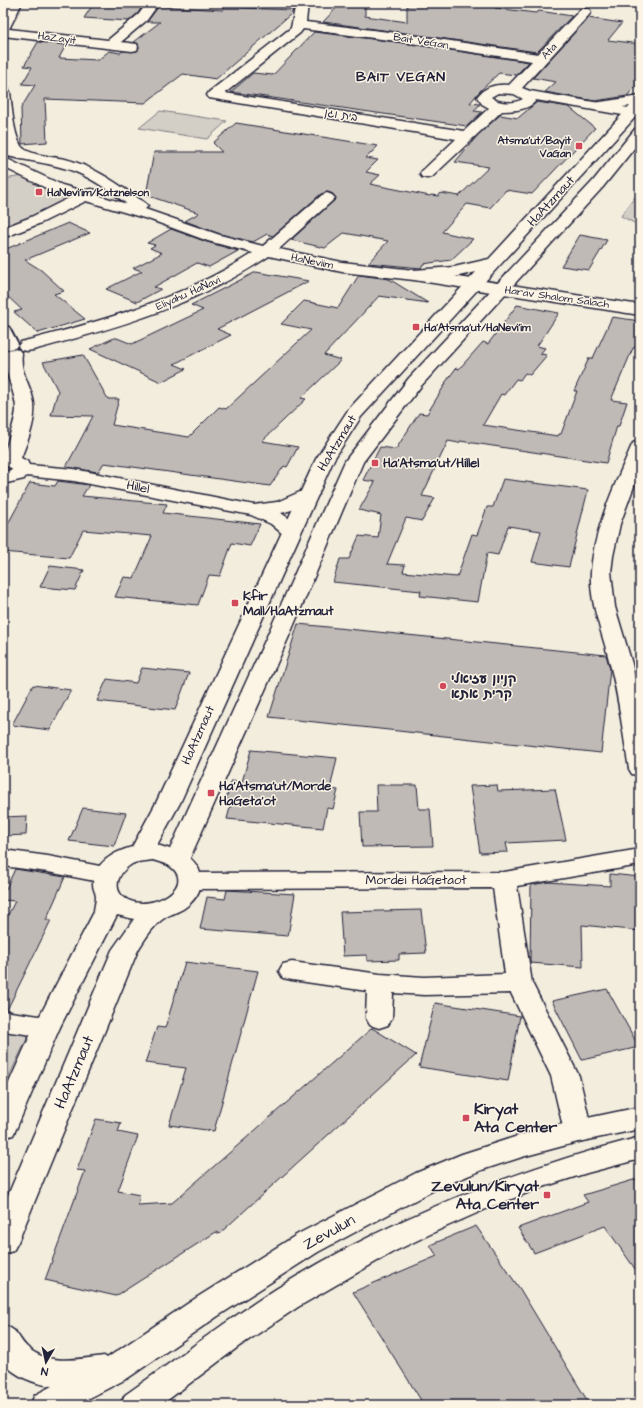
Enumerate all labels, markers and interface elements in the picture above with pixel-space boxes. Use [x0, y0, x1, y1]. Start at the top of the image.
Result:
street label: HaZayit [37, 28, 78, 49]
street label: Bait VeGan [392, 29, 450, 53]
street label: Ata [538, 39, 561, 62]
district label: BAIT VEGAN [356, 67, 446, 87]
street label: בית וגן [323, 105, 359, 125]
place label: Atsma'ut/Bayit VaGan [497, 133, 572, 161]
marker: Atsma'ut/Bayit VaGan [574, 141, 584, 151]
street label: HaAtzmaut [523, 171, 579, 230]
place label: HaNevi'im/Katznelson [46, 185, 150, 200]
marker: HaNevi'im/Katznelson [34, 187, 44, 197]
street label: HaNeviim [290, 250, 335, 273]
street label: Eliyahu HaNavi [153, 272, 223, 315]
street label: Harav Shalom Salach [504, 282, 611, 312]
place label: Ha'Atsma'ut/HaNevi'im [423, 320, 531, 335]
marker: Ha'Atsma'ut/HaNevi'im [411, 322, 421, 332]
street label: HaAtzmaut [313, 411, 361, 475]
place label: Ha'Atsma'ut/Hillel [383, 454, 479, 472]
marker: Ha'Atsma'ut/Hillel [370, 458, 380, 468]
street label: Hillel [125, 476, 151, 498]
place label: Kfir Mall/HaAtzmaut [243, 587, 334, 620]
marker: Kfir Mall/HaAtzmaut [230, 598, 240, 608]
place label: קניון עזיאלי קרית אתא [451, 670, 517, 703]
marker: קניון עזיאלי קרית אתא [438, 681, 448, 691]
street label: HaAtzmaut [177, 702, 219, 767]
place label: Ha'Atsma'ut/Morde HaGeta'ot [219, 777, 331, 810]
marker: Ha'Atsma'ut/Morde HaGeta'ot [206, 788, 216, 798]
street label: Mordei HaGetaot [365, 871, 467, 889]
street label: HaAtzmaut [49, 1031, 100, 1112]
place label: Kiryat Ata Center [474, 1098, 557, 1138]
marker: Kiryat Ata Center [461, 1113, 471, 1123]
place label: Zevulun/Kiryat Ata Center [431, 1175, 540, 1215]
marker: Zevulun/Kiryat Ata Center [542, 1190, 552, 1200]
street label: Zevulun [299, 1209, 359, 1255]
north arrow [26, 1342, 66, 1382]
text: N [40, 1363, 49, 1379]

